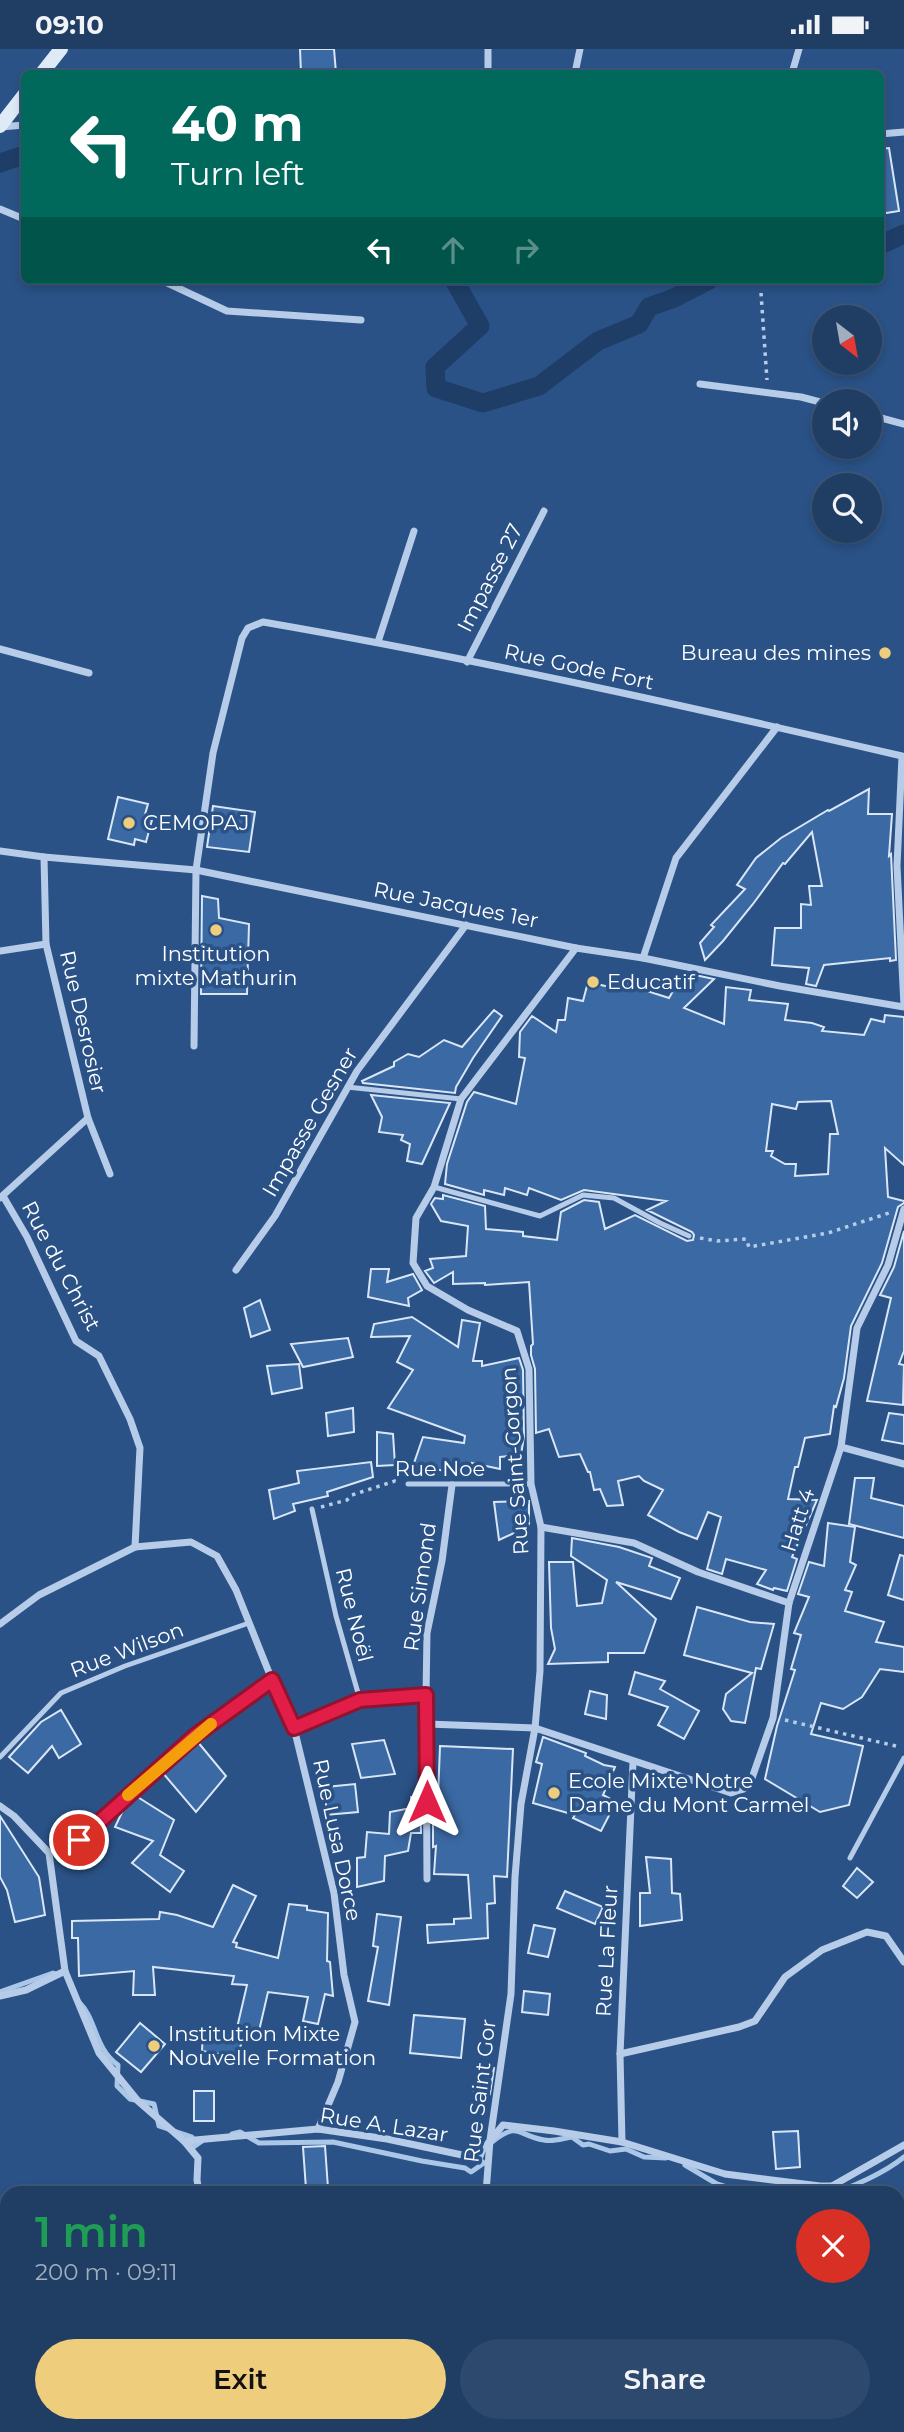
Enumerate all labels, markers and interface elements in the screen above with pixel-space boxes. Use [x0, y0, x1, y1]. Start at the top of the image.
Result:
text: 09:10 [35, 9, 104, 41]
text: 40 m [171, 94, 303, 153]
icon: left [56, 98, 147, 189]
text: Turn left [171, 154, 305, 193]
icon: left [361, 231, 399, 269]
icon: ahead [434, 231, 472, 269]
icon: right [507, 231, 545, 269]
north arrow [812, 305, 882, 375]
map controls [812, 305, 882, 543]
button: sound [812, 389, 882, 459]
button: search [812, 473, 882, 543]
street label: Impasse 27 [452, 519, 528, 636]
street label: Rue Gode Fort [502, 638, 656, 695]
place label: Bureau des mines [681, 640, 871, 665]
marker: Bureau des mines [877, 645, 893, 661]
place label: CEMOPAJ [143, 810, 250, 835]
marker: CEMOPAJ [121, 815, 137, 831]
street label: Rue Jacques 1er [371, 876, 541, 933]
marker: Institution mixte Mathurin [208, 922, 224, 938]
place label: Institution mixte Mathurin [135, 941, 297, 990]
street label: Rue Desrosier [55, 948, 112, 1096]
place label: Educatif [607, 969, 696, 994]
marker: Educatif [585, 974, 601, 990]
street label: Impasse Gesner [257, 1043, 362, 1201]
street label: Rue du Christ [17, 1197, 106, 1335]
street label: Rue Saint-Gorgon [495, 1366, 534, 1556]
street label: Rue Noe [395, 1456, 485, 1481]
street label: Hatt 4 [775, 1485, 820, 1555]
street label: Rue Simond [398, 1521, 441, 1653]
street label: Rue Noël [331, 1565, 378, 1665]
street label: Rue Wilson [67, 1616, 187, 1683]
street label: Rue Lusa Dorce [308, 1757, 367, 1923]
position arrow [390, 1765, 464, 1839]
place label: Ecole Mixte Notre Dame du Mont Carmel [568, 1768, 810, 1817]
marker: Ecole Mixte Notre Dame du Mont Carmel [546, 1785, 562, 1801]
pin [49, 1810, 109, 1870]
icon: arrive [60, 1821, 98, 1859]
street label: Rue La Fleur [591, 1884, 622, 2017]
street label: Rue Saint Gor [458, 2018, 501, 2164]
place label: Institution Mixte Nouvelle Formation [168, 2021, 376, 2070]
marker: Institution Mixte Nouvelle Formation [146, 2038, 162, 2054]
street label: Rue A. Lazar [318, 2102, 450, 2147]
text: 1 min [35, 2206, 148, 2258]
button: close [796, 2209, 870, 2283]
text: 200 m · 09:11 [35, 2258, 177, 2286]
button: Exit [35, 2339, 446, 2419]
button: Share [460, 2339, 870, 2419]

